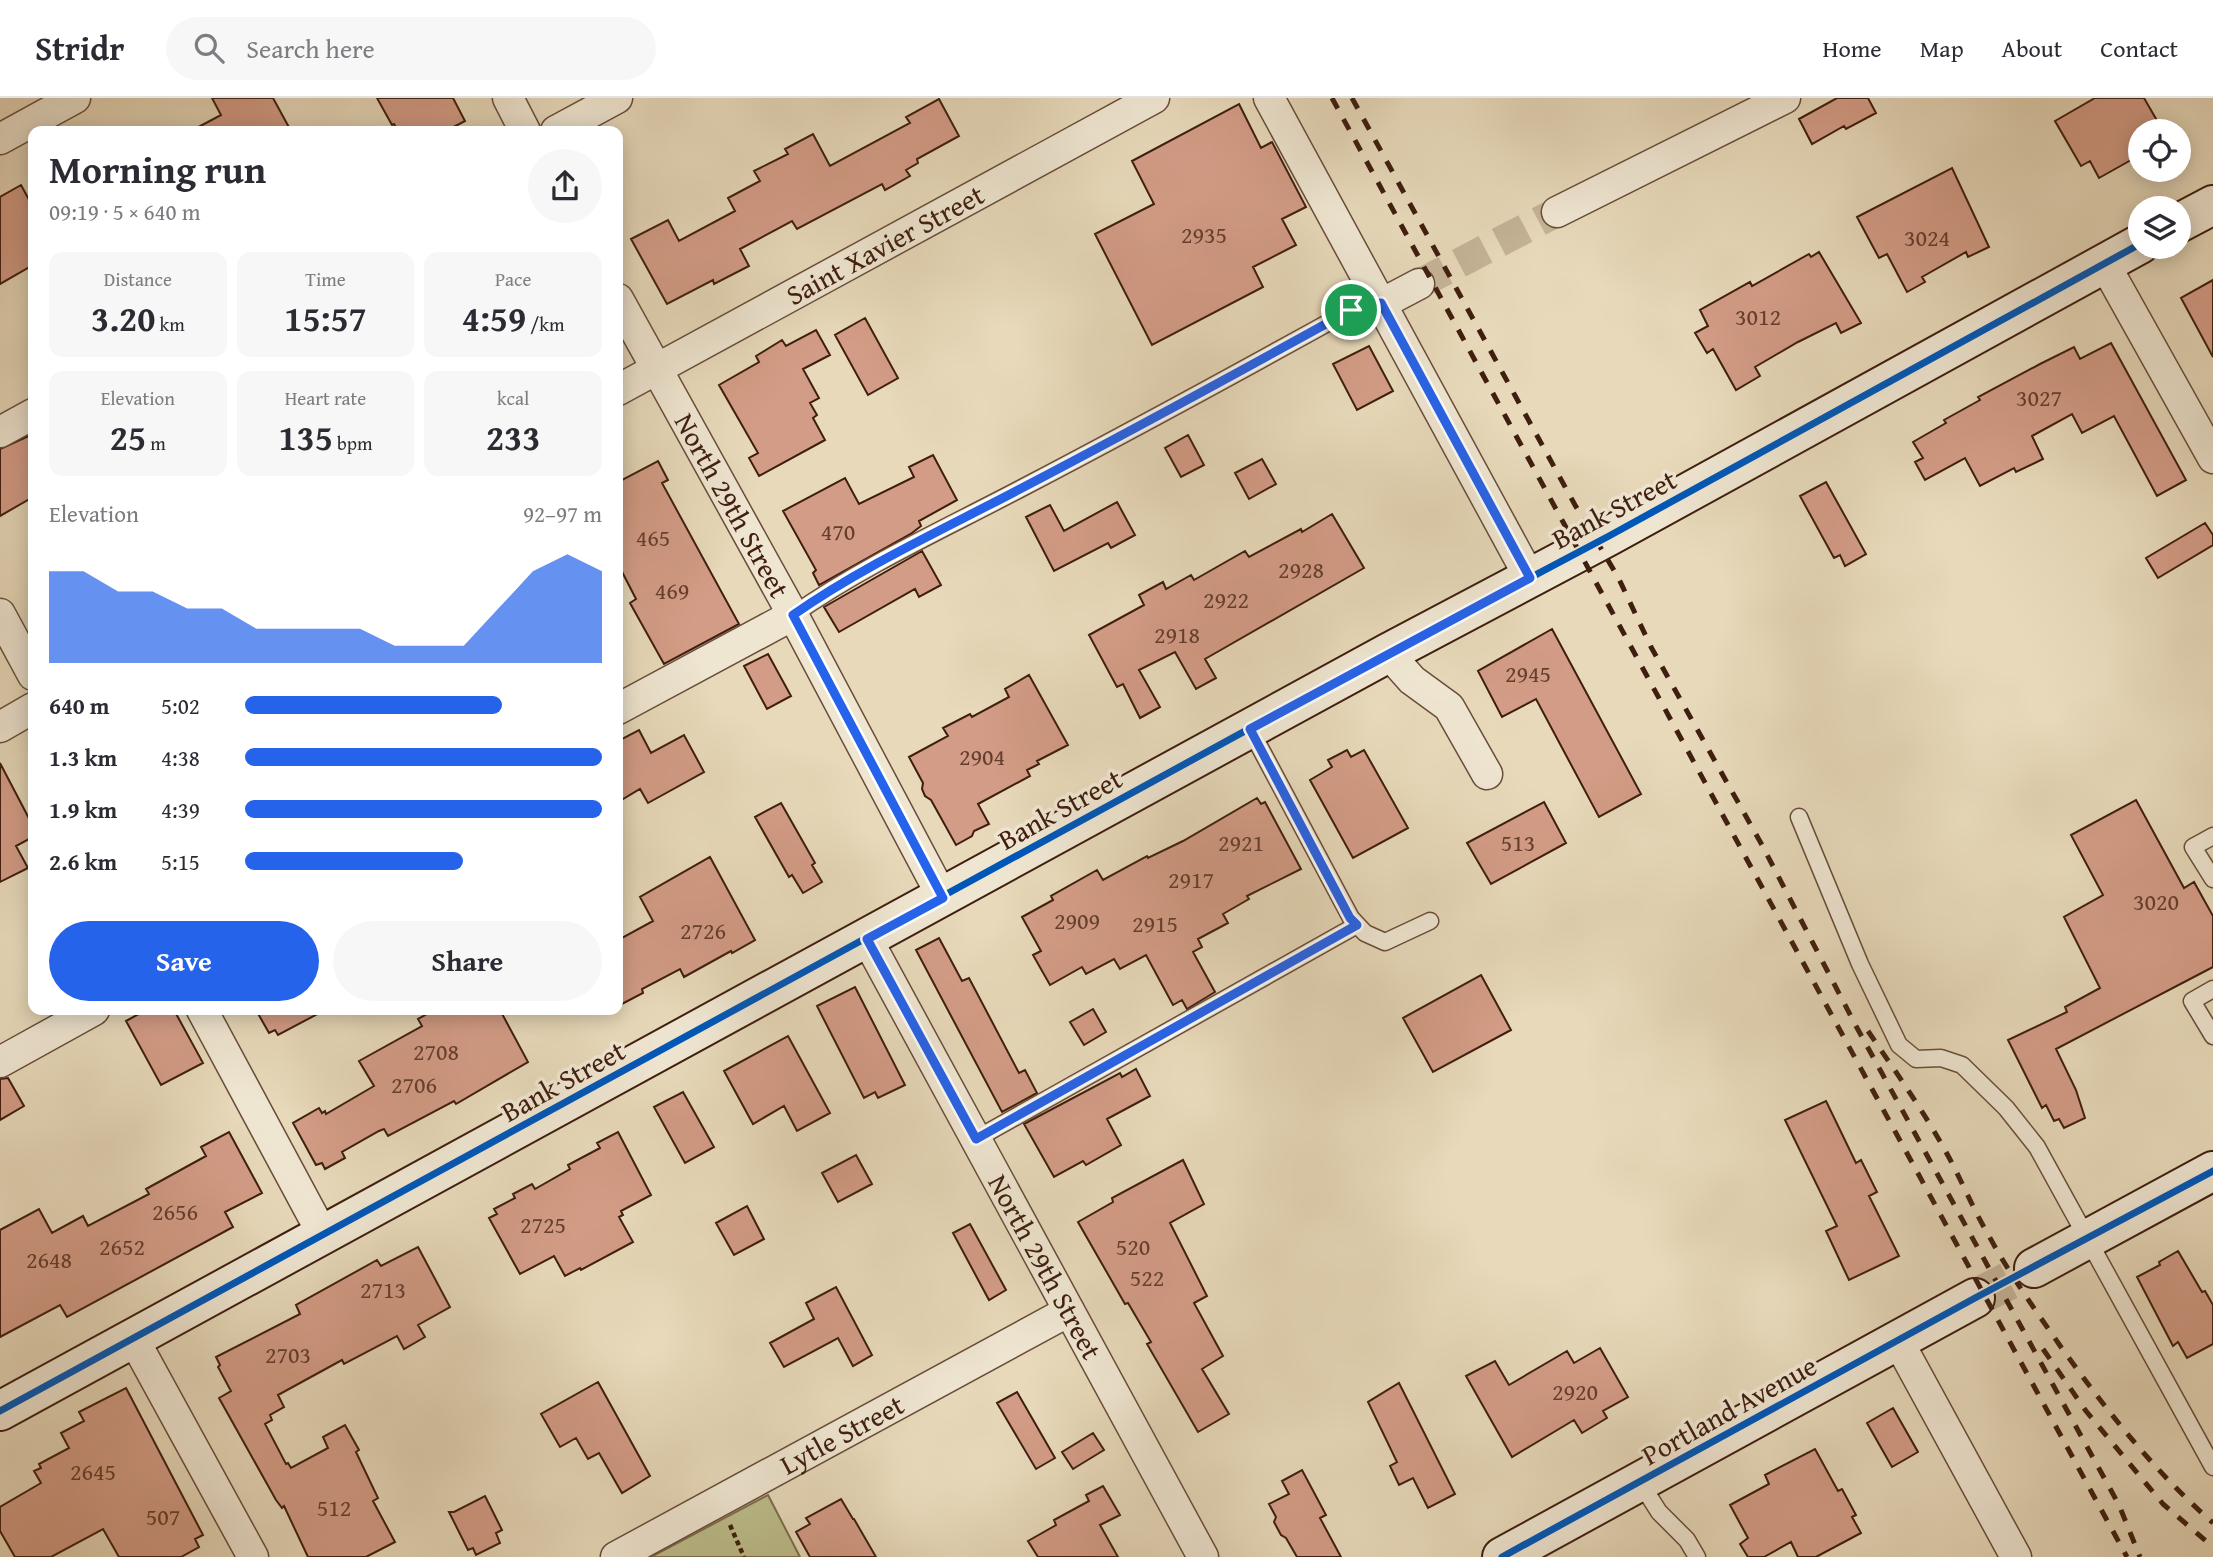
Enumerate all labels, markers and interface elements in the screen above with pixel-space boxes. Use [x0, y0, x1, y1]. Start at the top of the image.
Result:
search box [166, 17, 656, 80]
text: Stridr [35, 24, 124, 72]
icon: search [190, 29, 228, 67]
text: Search here [246, 29, 375, 68]
text: Home [1823, 31, 1882, 66]
text: Map [1920, 31, 1964, 66]
text: About [2002, 31, 2062, 66]
text: Contact [2100, 31, 2178, 66]
map controls [2128, 119, 2191, 259]
button: locate [2128, 119, 2191, 182]
text: Morning run [49, 141, 266, 197]
button: share [528, 149, 602, 223]
street label: Saint Xavier Street [778, 173, 991, 315]
text: 09:19 · 5 × 640 m [49, 195, 201, 228]
button: layers [2128, 196, 2191, 259]
house number: 2935 [1181, 217, 1227, 252]
house number: 3024 [1904, 220, 1950, 255]
text: Distance [104, 265, 172, 293]
text: Time [305, 265, 346, 293]
text: Pace [495, 265, 531, 293]
pin [1321, 280, 1381, 340]
icon: arrive [1332, 291, 1370, 329]
text: 3.20 [91, 293, 155, 344]
text: 15:57 [284, 293, 367, 344]
text: 4:59 [462, 293, 526, 344]
house number: 3012 [1735, 299, 1781, 334]
text: km [155, 310, 185, 338]
text: /km [526, 310, 564, 338]
house number: 3027 [2016, 380, 2062, 415]
text: Elevation [101, 384, 175, 412]
text: Heart rate [285, 384, 366, 412]
text: kcal [497, 384, 529, 412]
street label: North 29th Street [665, 405, 801, 605]
text: 25 [110, 412, 146, 463]
text: 135 [278, 412, 333, 463]
text: 233 [486, 412, 540, 463]
text: m [146, 429, 166, 457]
text: bpm [333, 429, 373, 457]
street label: Bank Street [1544, 458, 1684, 559]
text: Elevation [49, 497, 139, 530]
text: 92–97 m [523, 497, 602, 530]
house number: 470 [821, 514, 855, 549]
house number: 465 [636, 520, 670, 555]
house number: 2928 [1278, 552, 1324, 587]
house number: 469 [655, 573, 689, 608]
house number: 2922 [1203, 582, 1249, 617]
house number: 2918 [1154, 617, 1200, 652]
house number: 2945 [1505, 656, 1551, 691]
text: 640 m [49, 689, 110, 722]
text: 5:02 [161, 689, 200, 722]
house number: 2904 [959, 739, 1005, 774]
text: 1.3 km [49, 741, 117, 774]
text: 4:38 [161, 741, 200, 774]
street label: Bank Street [990, 758, 1129, 859]
text: 1.9 km [49, 793, 117, 826]
text: 4:39 [161, 793, 200, 826]
house number: 2921 [1218, 825, 1264, 860]
house number: 513 [1501, 825, 1535, 860]
text: 2.6 km [49, 845, 117, 878]
text: 5:15 [161, 845, 200, 878]
house number: 2917 [1168, 862, 1214, 897]
house number: 3020 [2133, 884, 2179, 919]
house number: 2909 [1054, 903, 1100, 938]
house number: 2915 [1132, 906, 1178, 941]
house number: 2726 [680, 913, 726, 948]
button: Save [49, 921, 319, 1001]
button: Share [333, 921, 602, 1001]
street label: Bank Street [493, 1030, 632, 1131]
house number: 2708 [413, 1034, 459, 1069]
house number: 2706 [391, 1067, 437, 1102]
street label: North 29th Street [978, 1166, 1113, 1367]
house number: 2656 [152, 1194, 198, 1229]
house number: 2725 [520, 1207, 566, 1242]
house number: 2652 [99, 1229, 145, 1264]
house number: 520 [1116, 1229, 1150, 1264]
house number: 2648 [26, 1242, 72, 1277]
house number: 522 [1130, 1260, 1164, 1295]
house number: 2713 [360, 1272, 406, 1307]
house number: 2703 [265, 1337, 311, 1372]
street label: Portland Avenue [1634, 1344, 1824, 1475]
house number: 2920 [1552, 1374, 1598, 1409]
street label: Lytle Street [772, 1384, 911, 1484]
house number: 2645 [70, 1454, 116, 1489]
house number: 512 [317, 1490, 351, 1525]
house number: 507 [146, 1499, 180, 1534]

